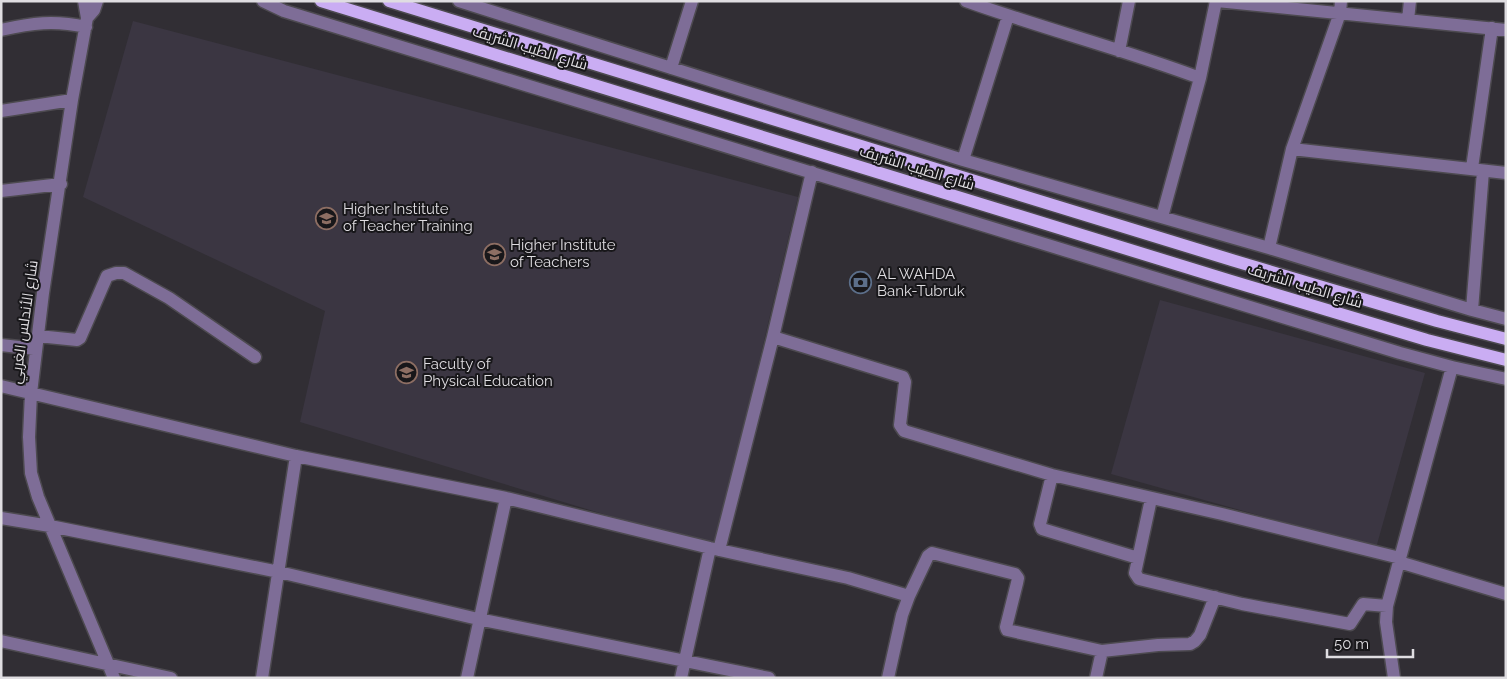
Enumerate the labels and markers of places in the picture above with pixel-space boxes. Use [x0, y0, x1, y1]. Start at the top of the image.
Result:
place label: Higher Institute of Teacher Training [343, 200, 473, 235]
school or university icon: Higher Institute of Teacher Training [315, 206, 339, 230]
place label: Higher Institute of Teachers [510, 236, 616, 271]
school or university icon: Higher Institute of Teachers [482, 242, 506, 266]
place label: AL WAHDA Bank-Tubruk [877, 265, 965, 300]
bank icon: AL WAHDA Bank-Tubruk [849, 271, 873, 295]
place label: Faculty of Physical Education [423, 355, 553, 390]
school or university icon: Faculty of Physical Education [395, 361, 419, 385]

